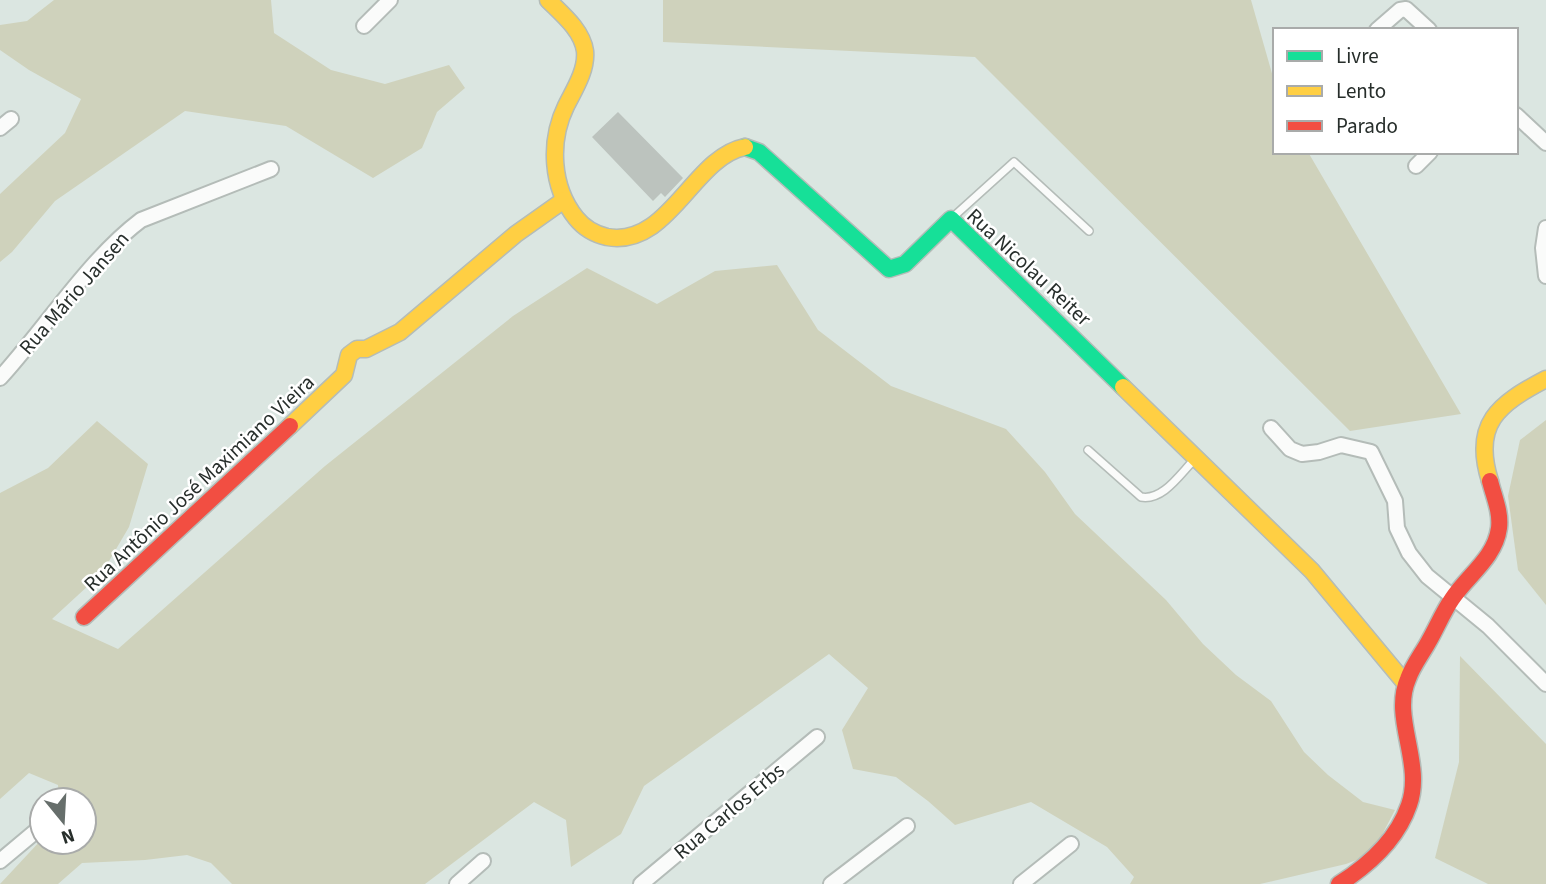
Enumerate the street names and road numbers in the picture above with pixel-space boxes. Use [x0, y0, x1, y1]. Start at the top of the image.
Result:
street label: Rua Nicolau Reiter [960, 201, 1099, 333]
street label: Rua Mário Jansen [12, 225, 136, 361]
street label: Rua Antônio José Maximiano Vieira [77, 368, 321, 598]
street label: Rua Carlos Erbs [667, 756, 791, 866]

